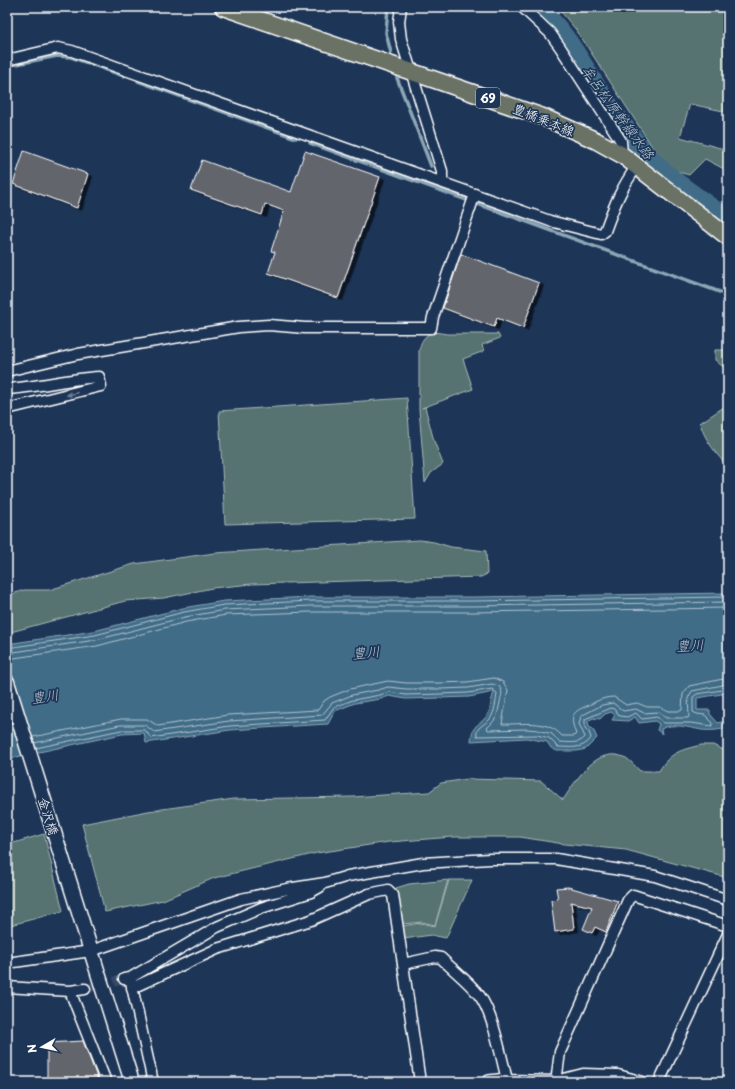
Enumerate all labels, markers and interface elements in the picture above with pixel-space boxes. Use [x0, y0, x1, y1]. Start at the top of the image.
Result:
water label: 牟呂松原幹線水路 [577, 61, 660, 164]
road number: 69 [476, 88, 500, 108]
street label: 豊橋乗本線 [510, 98, 579, 140]
one-way arrow [66, 391, 78, 397]
water label: 豊川 [675, 634, 705, 656]
water label: 豊川 [351, 640, 381, 664]
water label: 豊川 [30, 683, 60, 709]
street label: 金沢橋 [34, 795, 64, 837]
north arrow [22, 1027, 62, 1067]
text: N [23, 1043, 41, 1054]

